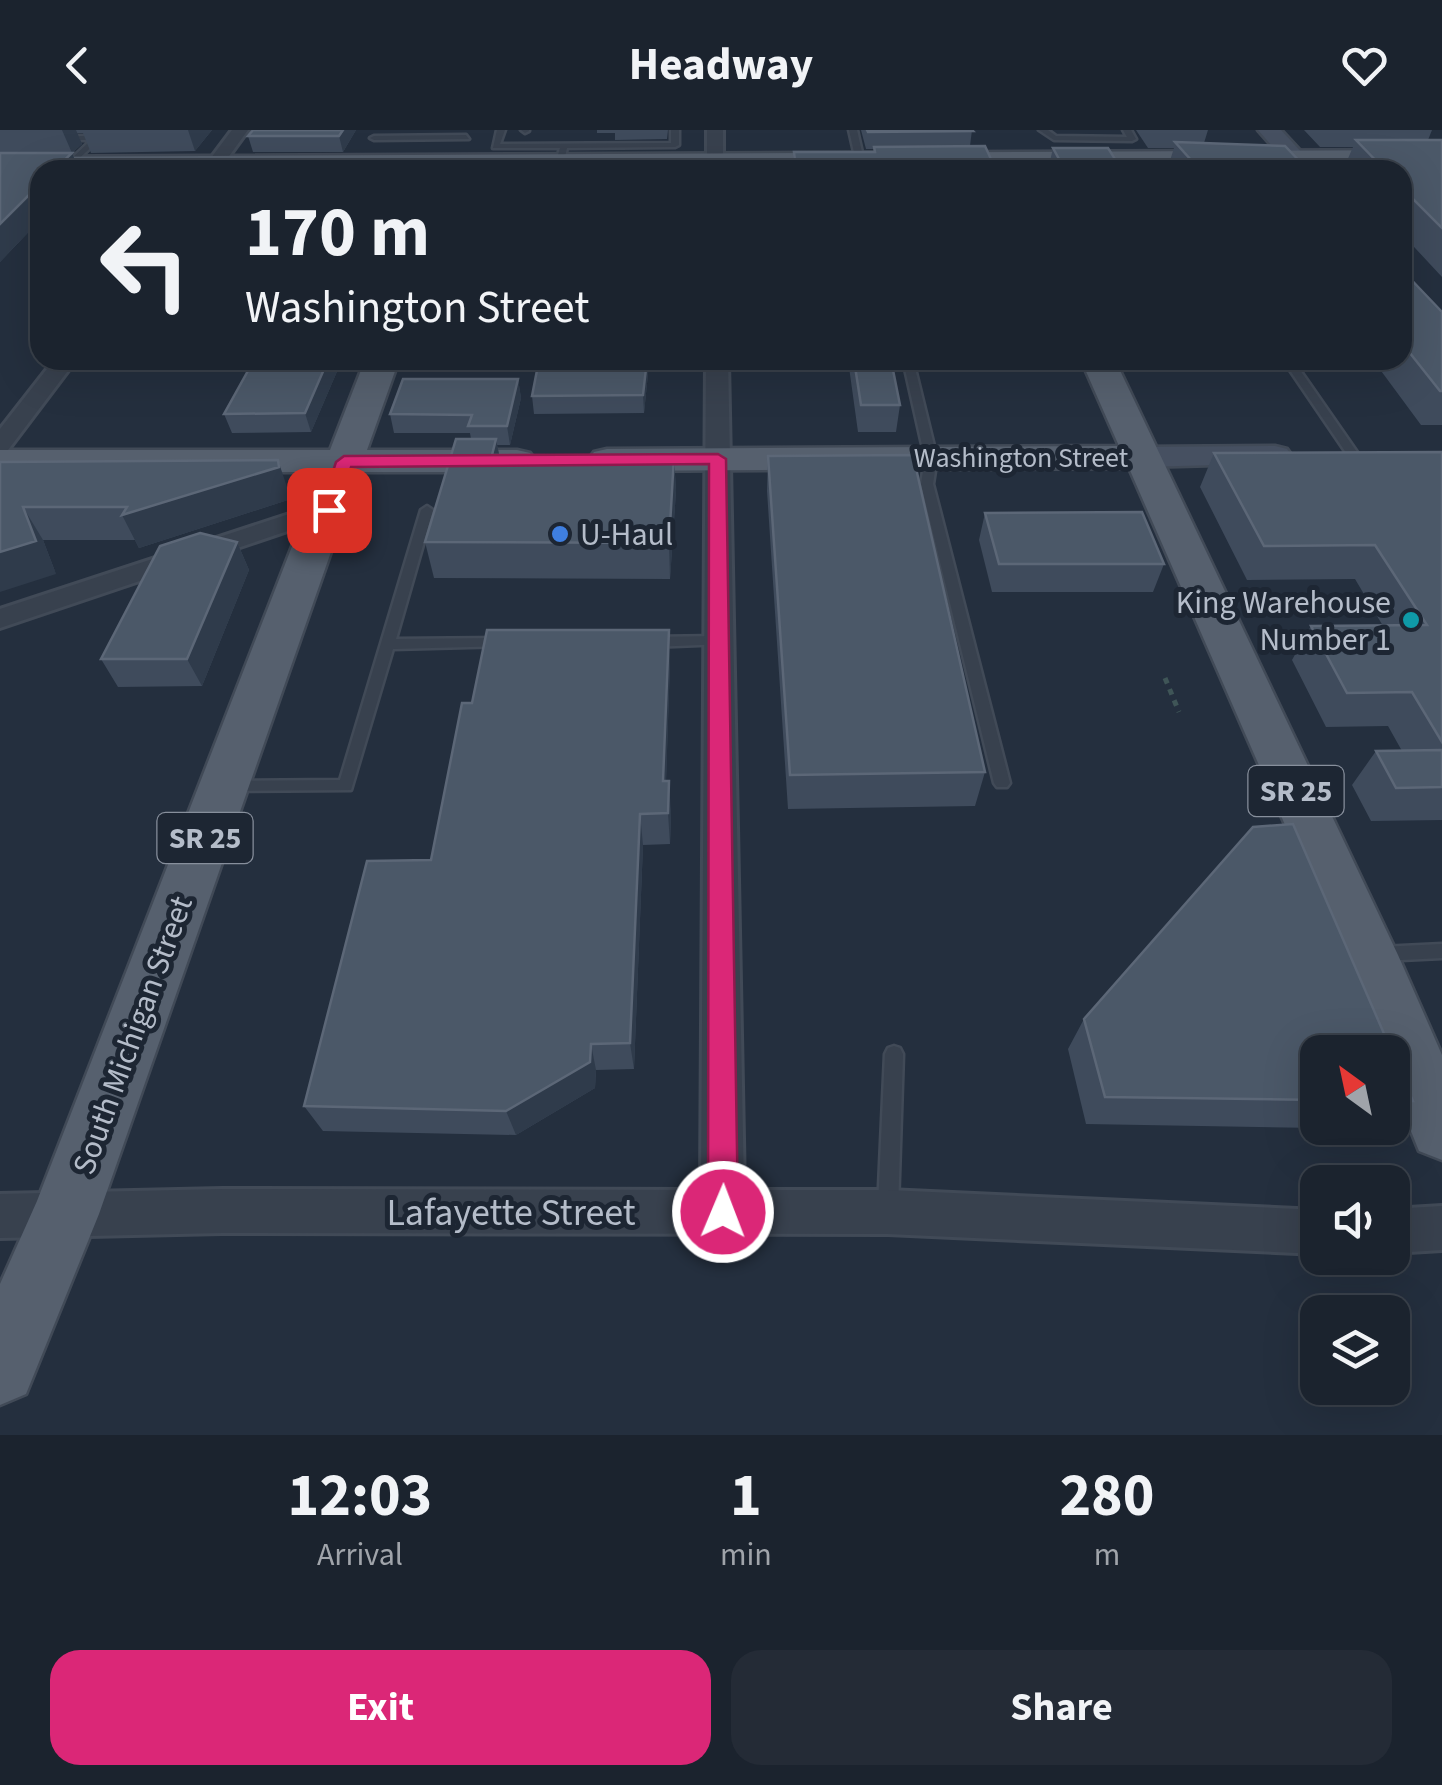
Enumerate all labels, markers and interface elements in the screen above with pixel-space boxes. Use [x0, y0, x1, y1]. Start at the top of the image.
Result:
text: Headway [629, 33, 813, 97]
icon: back [50, 38, 105, 93]
icon: heart [1337, 38, 1392, 93]
text: 170 m [245, 183, 430, 283]
icon: left [80, 200, 210, 330]
text: Washington Street [245, 276, 589, 340]
street label: Washington Street [914, 438, 1129, 478]
pin [287, 468, 372, 553]
icon: arrive [302, 483, 357, 538]
place label: U-Haul [580, 512, 673, 558]
marker: U-Haul [549, 523, 571, 545]
place label: King Warehouse Number 1 [1176, 580, 1391, 663]
marker: King Warehouse Number 1 [1400, 609, 1422, 631]
road number: SR 25 [1248, 766, 1344, 816]
road number: SR 25 [158, 813, 252, 863]
street label: South Michigan Street [61, 890, 205, 1181]
north arrow [1300, 1035, 1410, 1145]
map controls [1300, 1035, 1410, 1405]
position arrow [671, 1160, 775, 1264]
button: sound [1300, 1165, 1410, 1275]
street label: Lafayette Street [386, 1186, 636, 1240]
button: layers [1300, 1295, 1410, 1405]
text: 12:03 [288, 1454, 432, 1539]
text: 1 [730, 1454, 762, 1539]
text: 280 [1059, 1454, 1154, 1539]
text: Arrival [317, 1532, 403, 1578]
text: min [720, 1532, 772, 1578]
text: m [1094, 1532, 1120, 1578]
button: Exit [50, 1650, 711, 1765]
button: Share [731, 1650, 1392, 1765]

